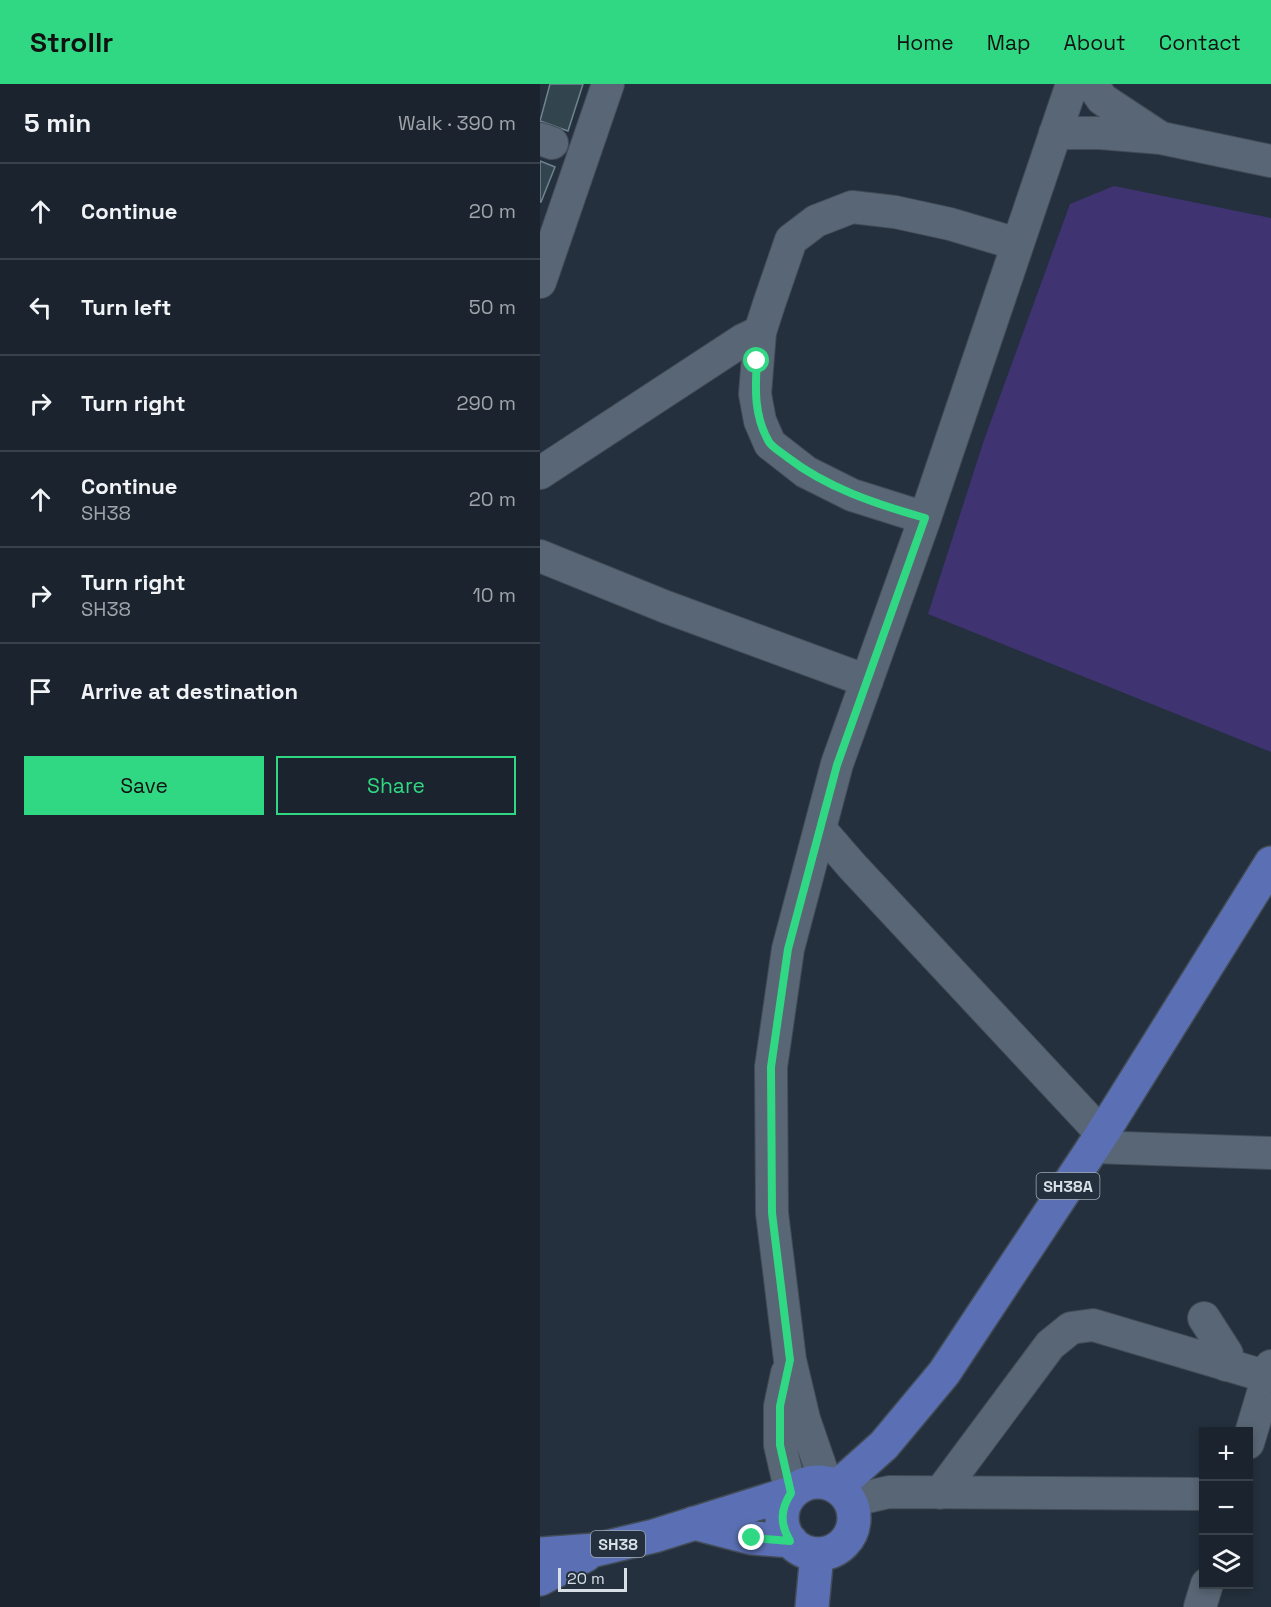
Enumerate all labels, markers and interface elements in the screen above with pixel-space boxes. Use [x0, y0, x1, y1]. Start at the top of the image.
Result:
text: Strollr [30, 24, 113, 60]
text: Home [896, 29, 954, 56]
text: Map [987, 29, 1031, 56]
text: About [1064, 29, 1126, 56]
text: Contact [1159, 29, 1241, 56]
text: 5 min [24, 106, 91, 140]
text: Walk · 390 m [398, 110, 516, 136]
icon: ahead [24, 195, 57, 228]
text: Continue [81, 197, 177, 225]
text: 20 m [469, 198, 516, 224]
icon: left [24, 291, 57, 324]
text: Turn left [81, 293, 171, 321]
text: 50 m [469, 294, 516, 320]
route start [743, 347, 769, 373]
icon: right [24, 387, 57, 420]
text: Turn right [81, 389, 186, 417]
text: 290 m [457, 390, 516, 416]
text: Continue [81, 472, 177, 500]
icon: ahead [24, 483, 57, 516]
text: 20 m [469, 486, 516, 512]
text: SH38 [81, 500, 131, 526]
text: Turn right [81, 568, 186, 596]
icon: right [24, 579, 57, 612]
text: 10 m [472, 582, 516, 608]
text: SH38 [81, 596, 131, 622]
icon: arrive [24, 675, 57, 708]
text: Arrive at destination [81, 677, 298, 705]
button: Save [24, 756, 264, 815]
button: Share [276, 756, 516, 815]
road number: SH38A [1036, 1173, 1100, 1199]
map controls [1199, 1427, 1253, 1589]
button: + [1199, 1427, 1253, 1481]
button: − [1199, 1481, 1253, 1535]
route end [738, 1524, 764, 1550]
road number: SH38 [591, 1531, 645, 1557]
button: layers [1199, 1535, 1253, 1589]
scale bar [558, 1565, 627, 1592]
text: 20 m [567, 1568, 605, 1589]

